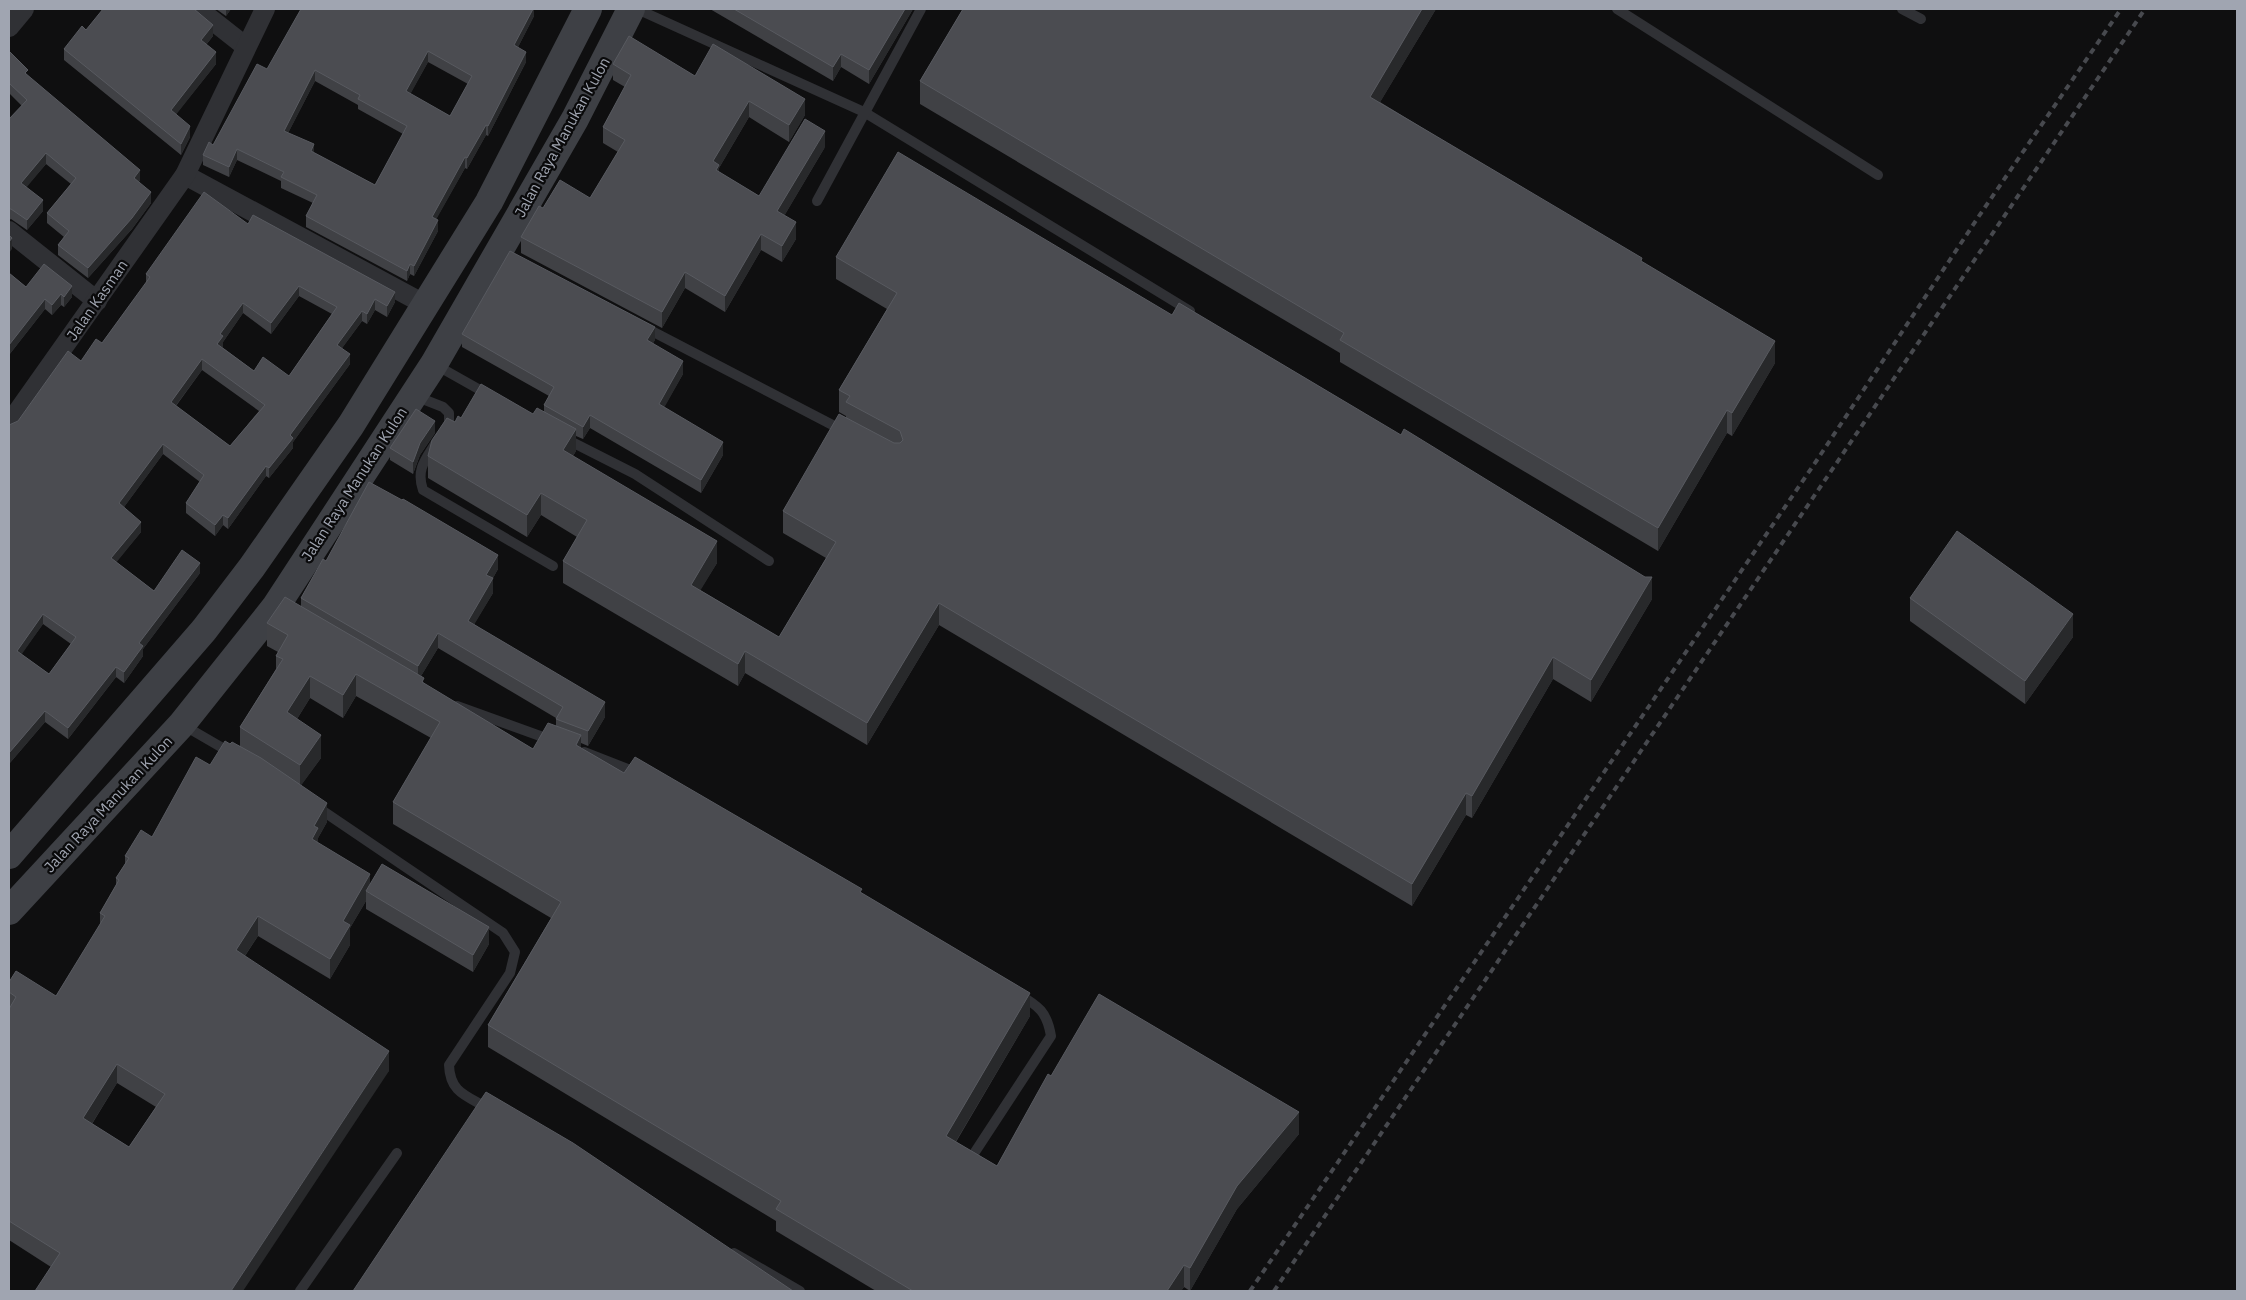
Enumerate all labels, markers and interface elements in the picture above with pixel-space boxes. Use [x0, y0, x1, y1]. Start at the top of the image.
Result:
street label: Jalan Raya Manukan Kulon [510, 54, 614, 220]
street label: Jalan Kasman [62, 256, 132, 344]
street label: Jalan Raya Manukan Kulon [297, 403, 411, 565]
street label: Jalan Raya Manukan Kulon [40, 732, 176, 876]

